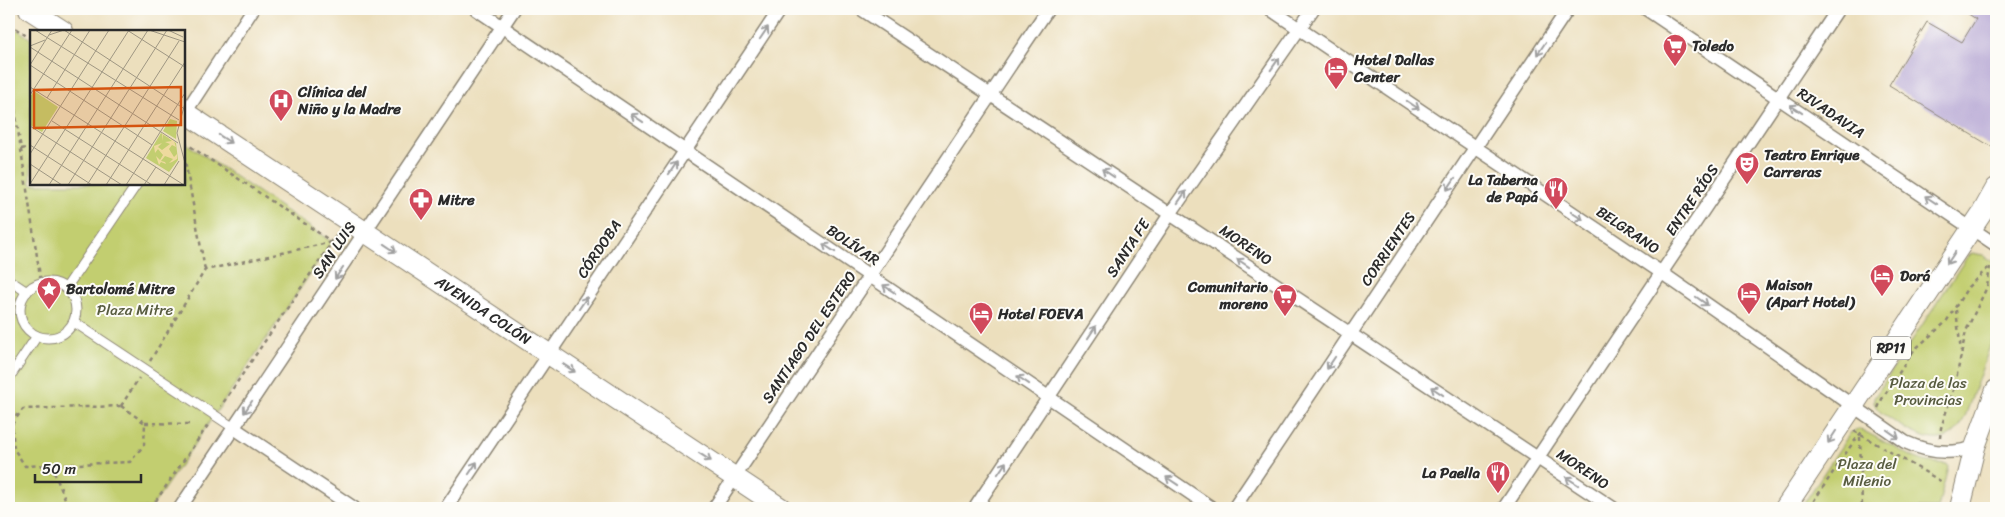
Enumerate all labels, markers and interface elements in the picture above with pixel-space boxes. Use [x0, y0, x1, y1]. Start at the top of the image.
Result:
one-way arrow [759, 27, 769, 41]
inset map [30, 30, 185, 185]
supermarket icon: Toledo [1662, 33, 1688, 67]
place label: Toledo [1692, 33, 1735, 59]
one-way arrow [1536, 42, 1546, 56]
place label: Hotel Dallas Center [1353, 47, 1435, 90]
hotel icon: Hotel Dallas Center [1323, 56, 1349, 90]
one-way arrow [1270, 57, 1280, 71]
place label: Clínica del Niño y la Madre [297, 79, 401, 122]
street label: RIVADAVIA [1792, 81, 1870, 145]
hospital icon: Clínica del Niño y la Madre [268, 88, 294, 122]
one-way arrow [1406, 100, 1420, 110]
one-way arrow [1790, 104, 1804, 114]
one-way arrow [630, 113, 644, 123]
one-way arrow [218, 135, 232, 145]
place label: Teatro Enrique Carreras [1763, 142, 1860, 185]
theatre icon: Teatro Enrique Carreras [1734, 151, 1760, 185]
street label: ENTRE RÍOS [1658, 158, 1726, 241]
one-way arrow [668, 161, 678, 175]
place label: La Taberna de Papá [1468, 167, 1538, 210]
one-way arrow [1101, 168, 1115, 178]
restaurant icon: La Taberna de Papá [1543, 176, 1569, 210]
one-way arrow [1446, 177, 1456, 191]
pharmacy icon: Mitre [408, 187, 434, 221]
place label: Mitre [437, 187, 475, 213]
one-way arrow [1177, 190, 1187, 204]
one-way arrow [1924, 195, 1938, 205]
street label: BELGRANO [1591, 199, 1665, 261]
street label: CORRIENTES [1354, 207, 1422, 291]
one-way arrow [1569, 211, 1583, 221]
street label: SANTA FE [1099, 212, 1158, 283]
street label: CÓRDOBA [570, 214, 628, 284]
street label: SAN LUIS [305, 216, 363, 284]
street label: BOLÍVAR [821, 217, 885, 273]
street label: MORENO [1214, 218, 1278, 272]
one-way arrow [383, 243, 397, 254]
one-way arrow [823, 243, 837, 253]
one-way arrow [1946, 251, 1956, 265]
one-way arrow [1237, 258, 1251, 268]
hotel icon: Dorá [1869, 263, 1895, 297]
place label: Dorá [1900, 263, 1931, 289]
one-way arrow [334, 265, 344, 279]
street label: SANTIAGO DEL ESTERO [755, 265, 863, 409]
street label: AVENIDA COLÓN [429, 268, 537, 352]
place label: Maison (Apart Hotel) [1765, 272, 1856, 315]
place label: Comunitario moreno [1187, 274, 1269, 317]
place icon: Bartolomé Mitre [36, 276, 62, 310]
place label: Bartolomé Mitre [66, 276, 175, 302]
hotel icon: Maison (Apart Hotel) [1736, 281, 1762, 315]
supermarket icon: Comunitario moreno [1272, 283, 1298, 317]
one-way arrow [882, 284, 896, 294]
one-way arrow [1695, 296, 1709, 306]
park label: Plaza Mitre [97, 297, 173, 323]
one-way arrow [578, 297, 588, 311]
hotel icon: Hotel FOEVA [968, 301, 994, 335]
place label: Hotel FOEVA [997, 301, 1084, 327]
one-way arrow [1087, 326, 1097, 340]
road number: RP11 [1871, 336, 1911, 359]
one-way arrow [1326, 356, 1336, 370]
one-way arrow [562, 362, 576, 373]
park label: Plaza de las Provincias [1889, 370, 1967, 413]
one-way arrow [1016, 375, 1030, 385]
one-way arrow [1430, 386, 1444, 397]
one-way arrow [243, 400, 253, 414]
one-way arrow [1885, 429, 1899, 439]
one-way arrow [1826, 430, 1837, 444]
street label: MORENO [1551, 442, 1615, 496]
park label: Plaza del Milenio [1838, 451, 1897, 494]
scale bar [35, 452, 141, 484]
one-way arrow [697, 452, 711, 462]
text: 50 m [42, 456, 77, 482]
place label: La Paella [1422, 460, 1480, 486]
restaurant icon: La Paella [1485, 460, 1511, 494]
one-way arrow [468, 461, 478, 475]
one-way arrow [997, 461, 1007, 475]
one-way arrow [1165, 476, 1179, 486]
one-way arrow [1566, 476, 1580, 486]

